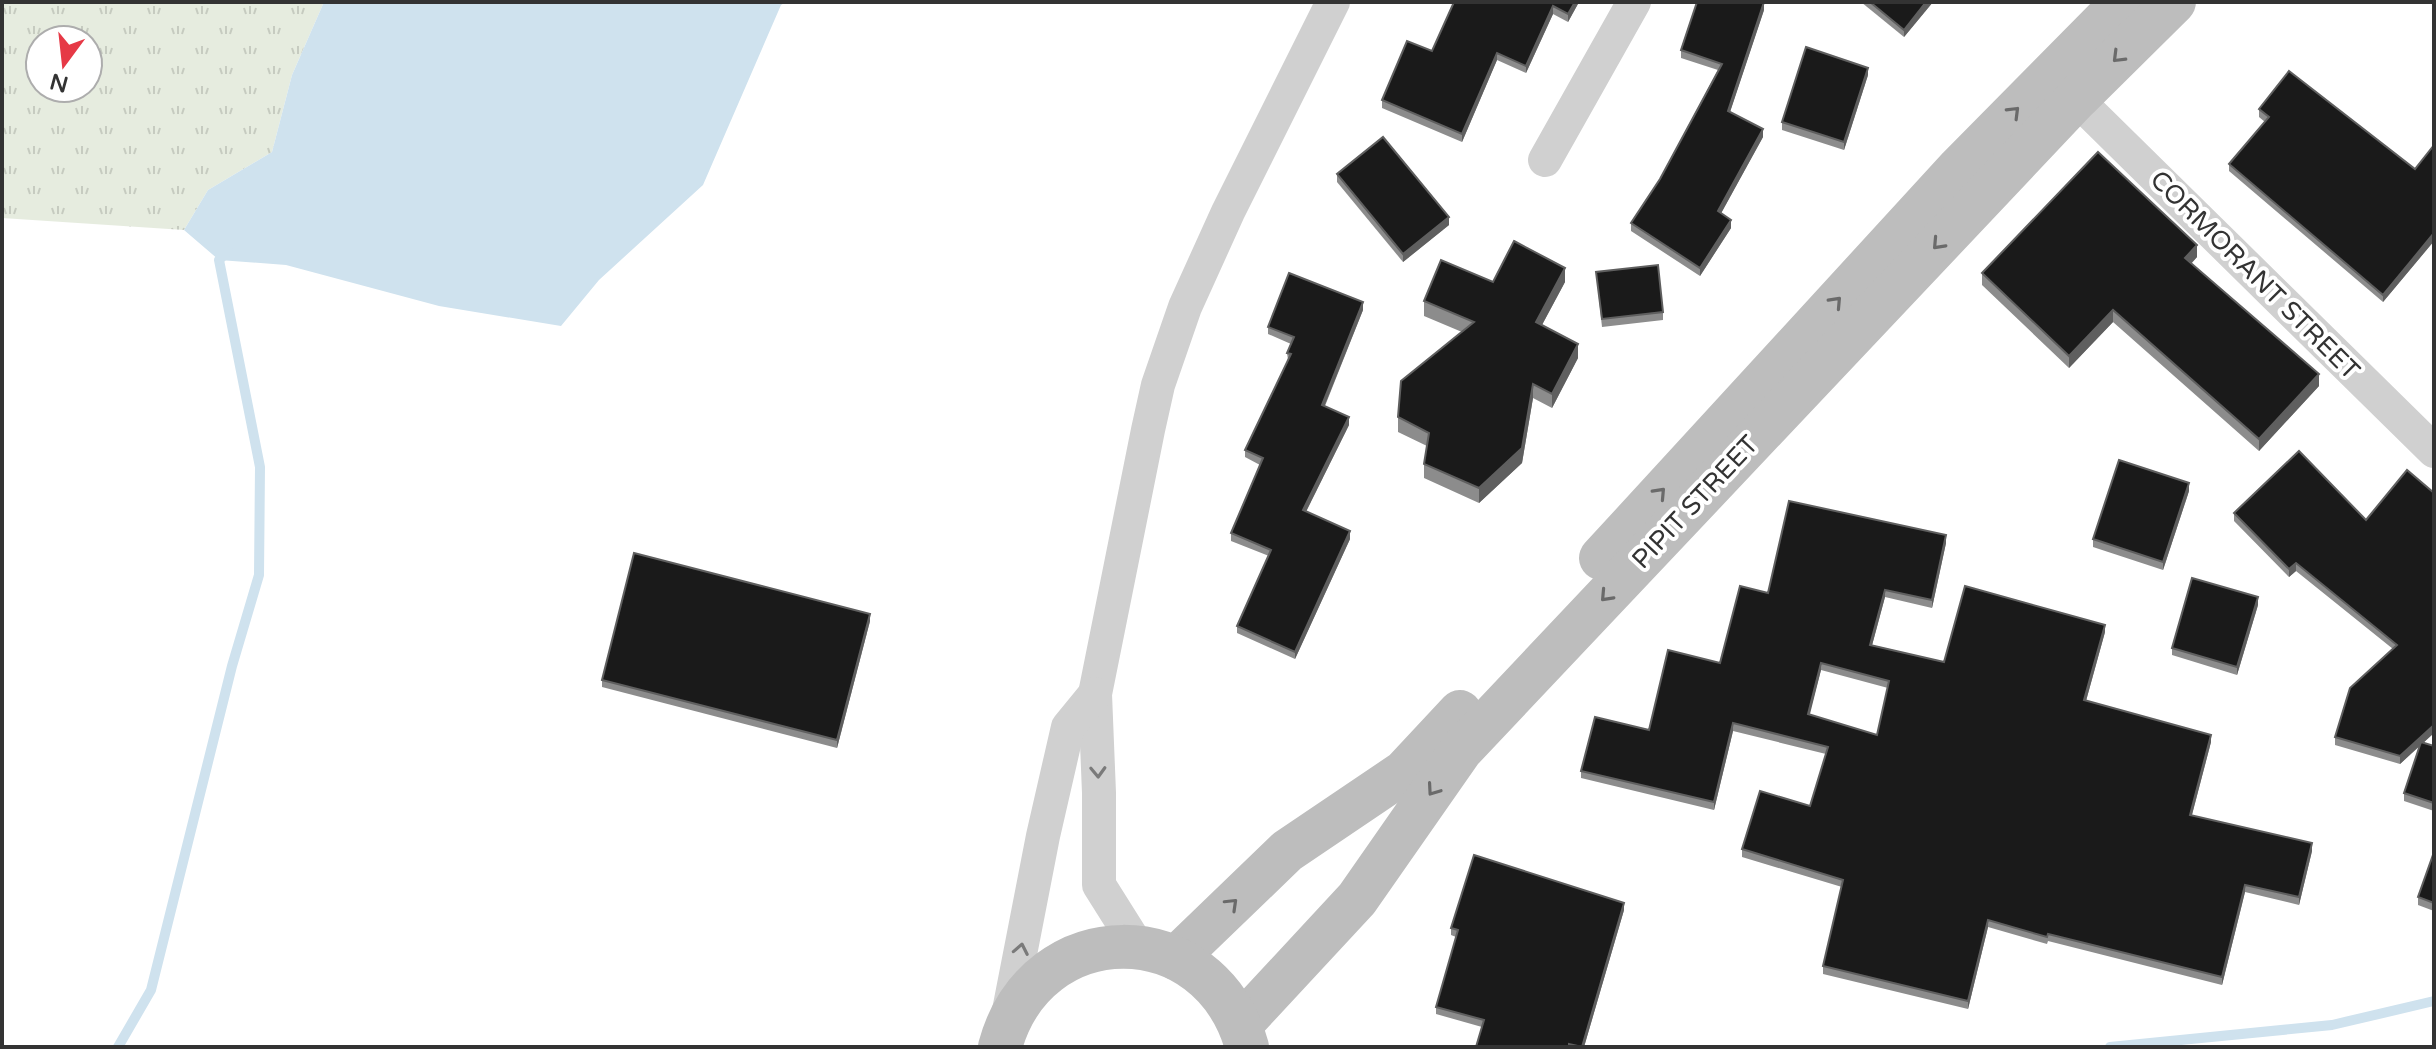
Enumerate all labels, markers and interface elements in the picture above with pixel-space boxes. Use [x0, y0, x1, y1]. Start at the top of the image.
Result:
north arrow [24, 24, 104, 104]
one-way arrow [2113, 48, 2127, 62]
text: N [47, 68, 71, 97]
one-way arrow [2005, 107, 2019, 122]
street label: CORMORANT STREET [2144, 164, 2366, 386]
one-way arrow [1934, 235, 1948, 250]
one-way arrow [1827, 297, 1842, 311]
street label: PIPIT STREET [1625, 429, 1765, 575]
one-way arrow [1651, 488, 1665, 503]
one-way arrow [1601, 587, 1615, 601]
one-way arrow [1090, 766, 1107, 779]
one-way arrow [1428, 781, 1443, 795]
one-way arrow [1223, 898, 1237, 913]
one-way arrow [1012, 943, 1029, 956]

